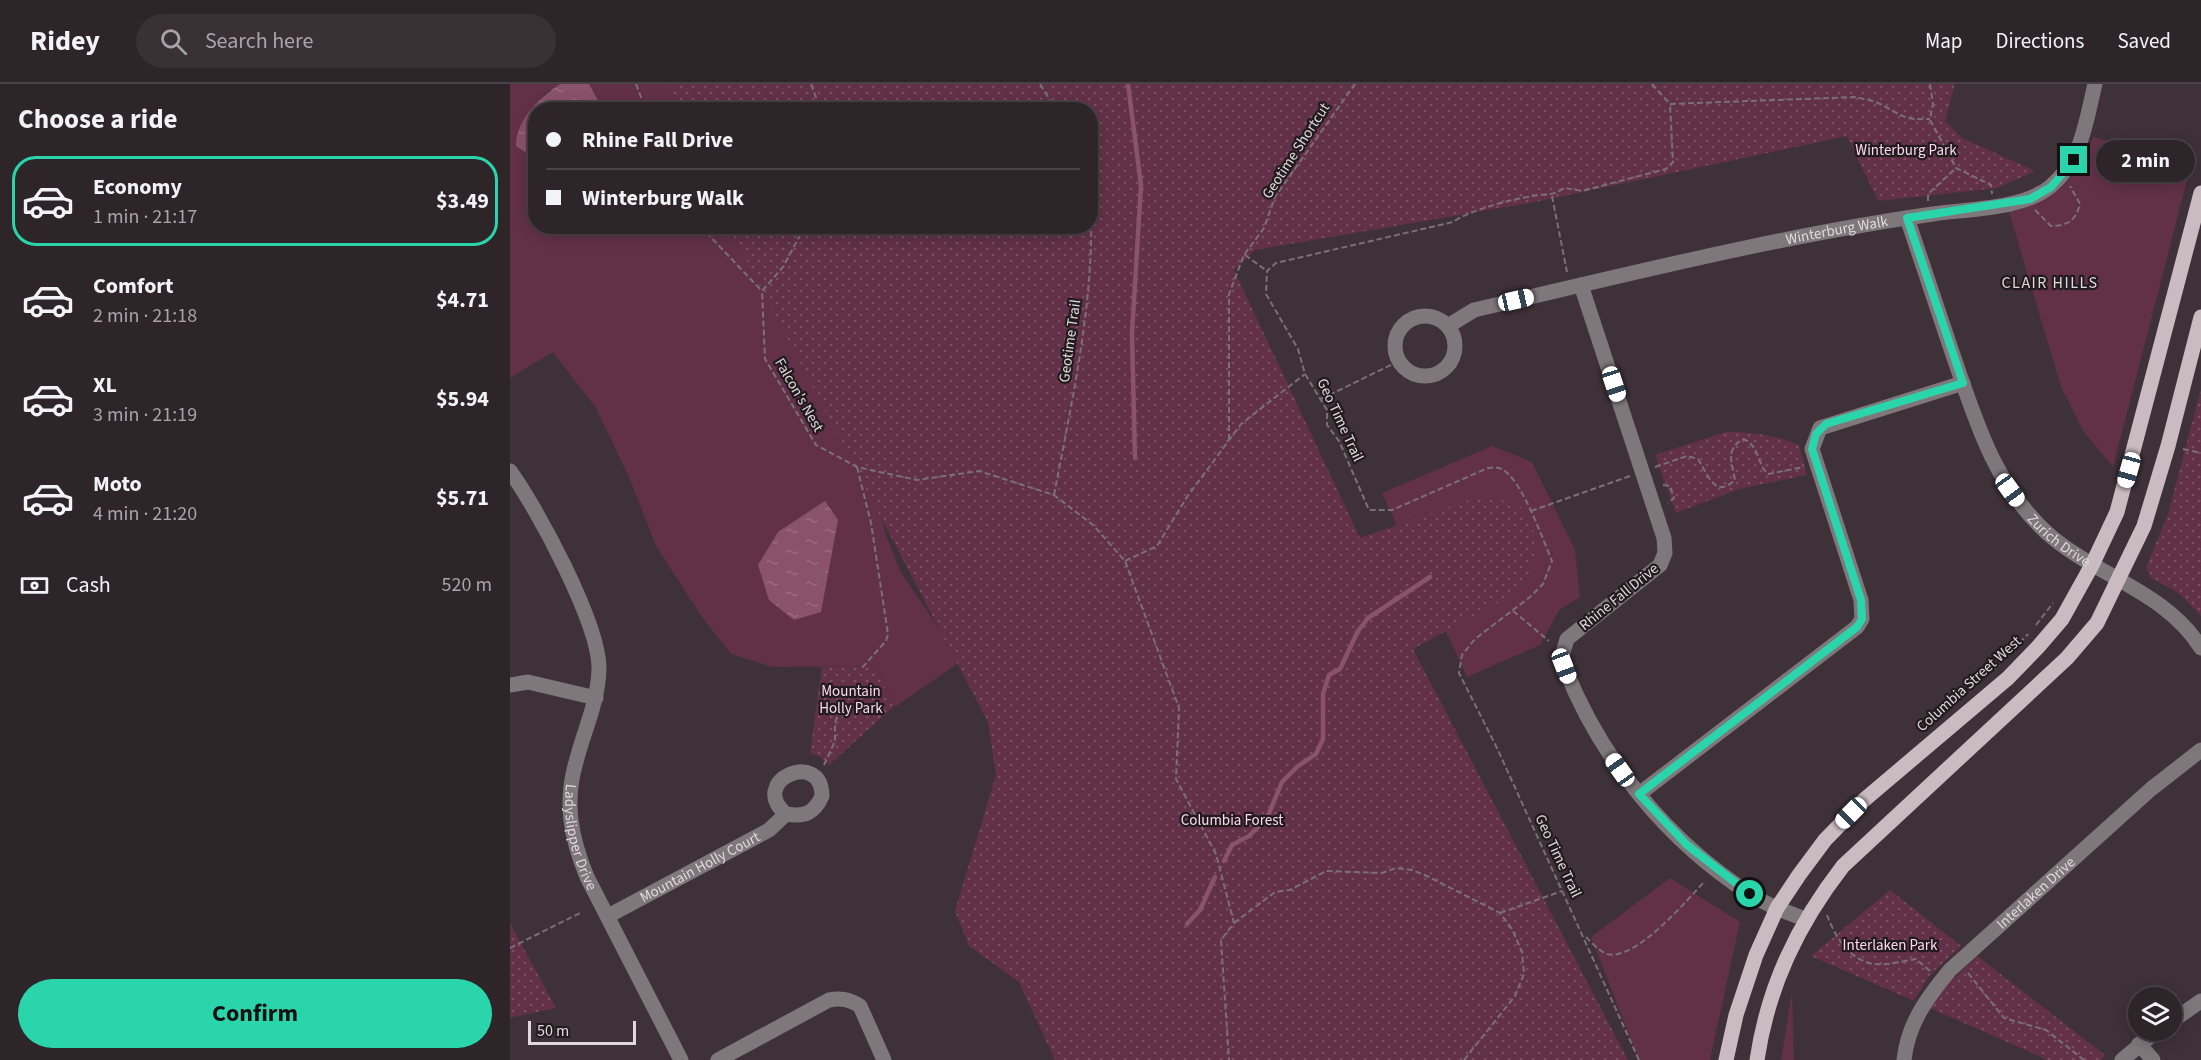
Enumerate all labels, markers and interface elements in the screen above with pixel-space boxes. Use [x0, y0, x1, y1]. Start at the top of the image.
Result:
search box [136, 14, 556, 68]
text: Ridey [30, 21, 100, 61]
icon: search [157, 25, 190, 58]
text: Search here [205, 25, 313, 57]
text: Map [1925, 26, 1963, 56]
text: Directions [1996, 26, 2084, 56]
text: Saved [2117, 26, 2171, 56]
street label: Geotime Shortcut [1257, 99, 1335, 203]
text: Choose a ride [18, 100, 178, 139]
text: Rhine Fall Drive [582, 124, 733, 156]
callout: 2 min [2095, 139, 2194, 181]
park label: Winterburg Park [1855, 140, 1957, 161]
route end [2060, 146, 2087, 173]
text: 2 min [2121, 147, 2170, 175]
text: Economy [93, 171, 182, 203]
icon: car [21, 174, 75, 228]
text: Winterburg Walk [582, 182, 744, 214]
text: $3.49 [436, 185, 489, 217]
text: 1 min · 21:17 [93, 203, 197, 231]
street label: Winterburg Walk [1784, 210, 1890, 250]
text: Comfort [93, 270, 174, 302]
district label: CLAIR HILLS [2001, 272, 2099, 294]
icon: car [21, 273, 75, 327]
text: $4.71 [436, 284, 489, 316]
car [1496, 287, 1536, 313]
street label: Geotime Trail [1054, 298, 1086, 384]
text: 2 min · 21:18 [93, 302, 197, 330]
street label: Falcon's Nest [769, 354, 829, 436]
car [1600, 364, 1628, 404]
text: XL [93, 369, 117, 401]
icon: car [21, 372, 75, 426]
street label: Geo Time Trail [1312, 375, 1369, 465]
text: $5.94 [436, 383, 489, 415]
text: 3 min · 21:19 [93, 401, 197, 429]
car [2115, 450, 2143, 490]
text: Moto [93, 468, 142, 500]
car [1992, 470, 2028, 510]
icon: car [21, 471, 75, 525]
text: $5.71 [436, 482, 489, 514]
text: 4 min · 21:20 [93, 500, 197, 528]
street label: Zurich Drive [2023, 509, 2095, 572]
street label: Rhine Fall Drive [1575, 558, 1663, 636]
icon: cash [18, 569, 51, 602]
text: Cash [66, 569, 111, 601]
text: 520 m [442, 571, 492, 599]
street label: Columbia Street West [1912, 631, 2026, 737]
car [1549, 646, 1579, 686]
park label: Mountain Holly Park [819, 681, 883, 719]
car [1602, 750, 1638, 790]
street label: Ladyslipper Drive [559, 783, 602, 894]
car [1832, 794, 1870, 832]
park label: Columbia Forest [1181, 810, 1283, 831]
street label: Geo Time Trail [1530, 811, 1587, 901]
street label: Mountain Holly Court [636, 826, 764, 908]
street label: Interlaken Drive [1992, 852, 2080, 934]
route start [1736, 880, 1763, 907]
park label: Interlaken Park [1843, 935, 1938, 956]
button: Confirm [18, 979, 492, 1048]
map controls [2128, 987, 2182, 1041]
button: layers [2128, 987, 2182, 1041]
scale bar [528, 1018, 636, 1046]
text: 50 m [537, 1020, 569, 1042]

